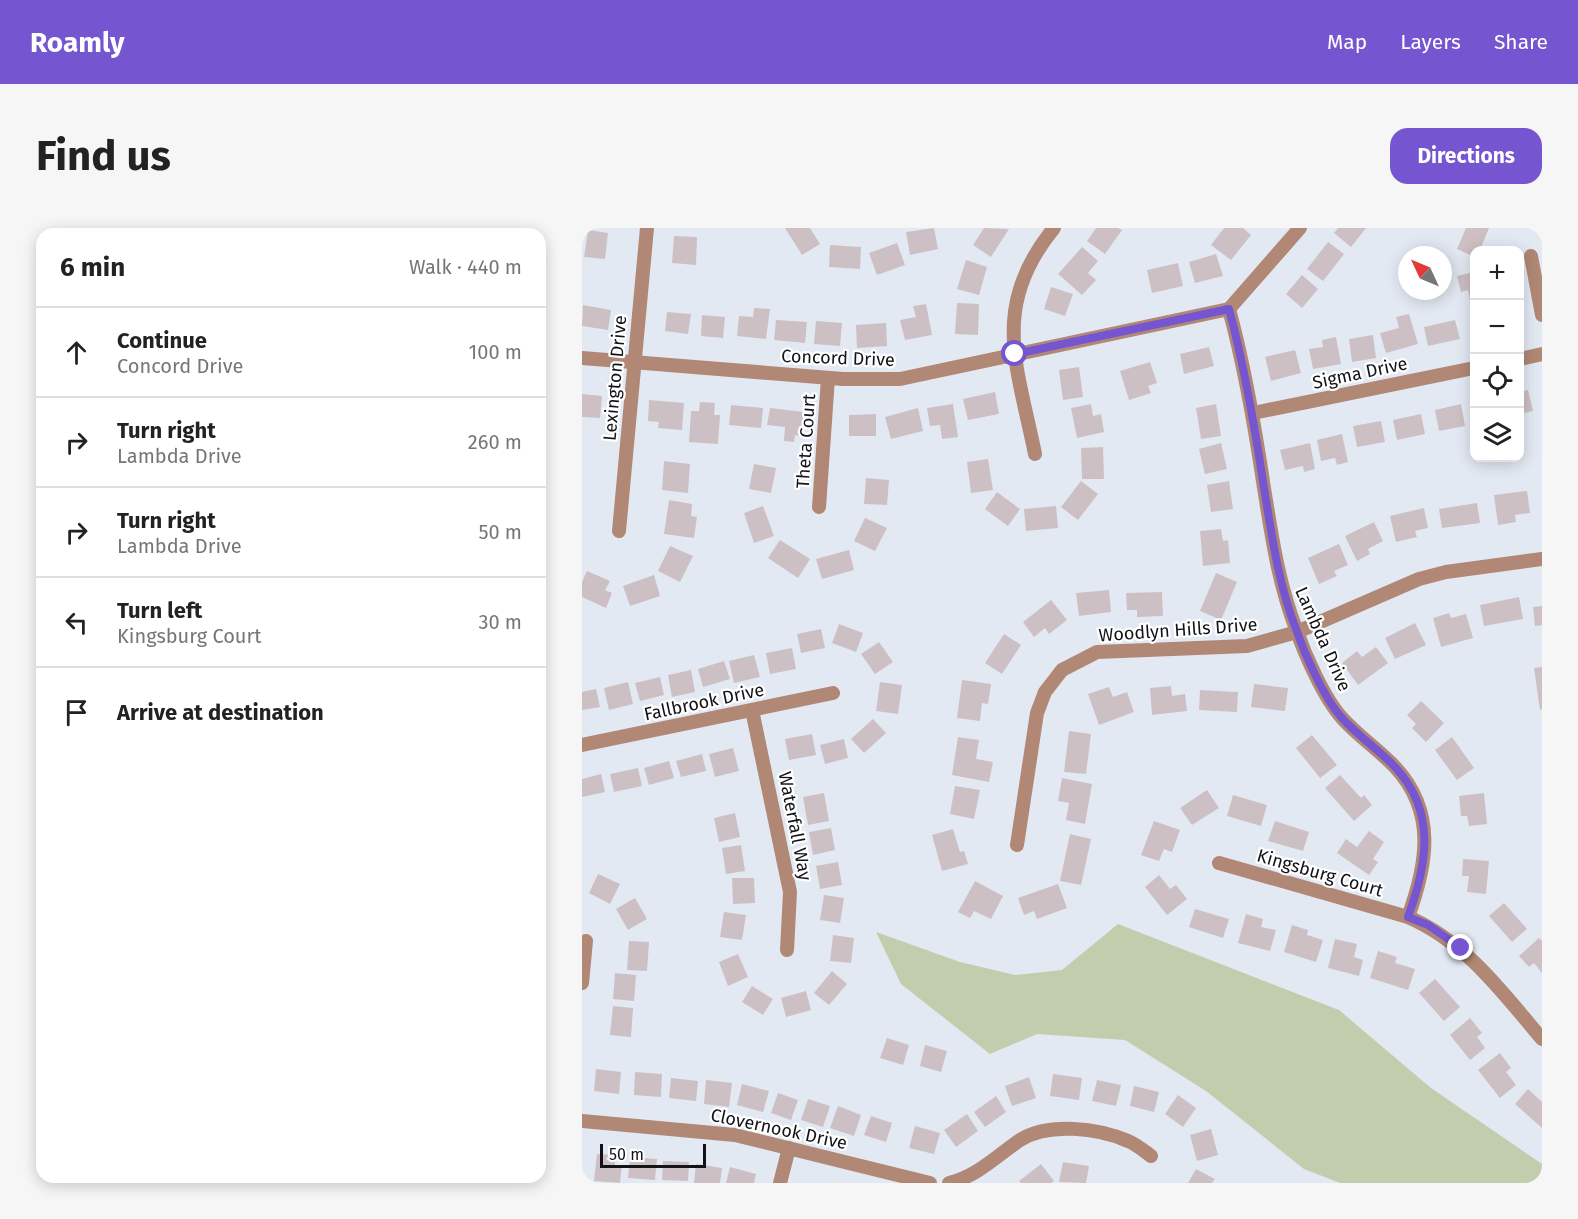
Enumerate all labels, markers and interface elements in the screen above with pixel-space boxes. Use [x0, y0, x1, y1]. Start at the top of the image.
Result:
text: Roamly [30, 26, 124, 59]
text: Map [1327, 29, 1367, 55]
text: Layers [1400, 29, 1461, 55]
text: Share [1494, 29, 1548, 55]
button: Directions [1390, 128, 1542, 184]
text: Find us [36, 131, 171, 181]
north arrow [1398, 246, 1452, 300]
map controls [1470, 246, 1524, 462]
button: + [1470, 246, 1524, 300]
text: 6 min [60, 252, 125, 283]
text: Walk · 440 m [409, 255, 522, 279]
button: − [1470, 300, 1524, 354]
street label: Lexington Drive [599, 314, 631, 442]
text: Continue [117, 327, 207, 354]
icon: ahead [60, 336, 93, 369]
text: 100 m [469, 340, 522, 364]
route start [1001, 340, 1027, 366]
street label: Concord Drive [781, 345, 895, 371]
street label: Sigma Drive [1311, 352, 1409, 394]
text: Concord Drive [117, 354, 243, 378]
button: locate [1470, 354, 1524, 408]
street label: Theta Court [792, 392, 820, 489]
button: layers [1470, 408, 1524, 462]
text: Turn right [117, 417, 216, 444]
icon: right [60, 426, 93, 459]
text: 260 m [468, 430, 522, 454]
text: Lambda Drive [117, 444, 242, 468]
text: Turn right [117, 507, 216, 534]
icon: right [60, 516, 93, 549]
text: 50 m [478, 520, 522, 544]
text: Lambda Drive [117, 534, 242, 558]
street label: Lambda Drive [1290, 583, 1356, 695]
text: Turn left [117, 597, 202, 624]
icon: left [60, 606, 93, 639]
text: 30 m [478, 610, 522, 634]
street label: Woodlyn Hills Drive [1098, 613, 1258, 647]
text: Kingsburg Court [117, 624, 261, 648]
street label: Fallbrook Drive [642, 679, 766, 725]
icon: arrive [60, 696, 93, 729]
text: Arrive at destination [117, 699, 324, 726]
street label: Waterfall Way [774, 770, 816, 882]
street label: Kingsburg Court [1254, 845, 1386, 902]
route end [1447, 934, 1473, 960]
street label: Clovernook Drive [709, 1104, 849, 1154]
scale bar [600, 1141, 706, 1168]
text: 50 m [609, 1145, 644, 1164]

